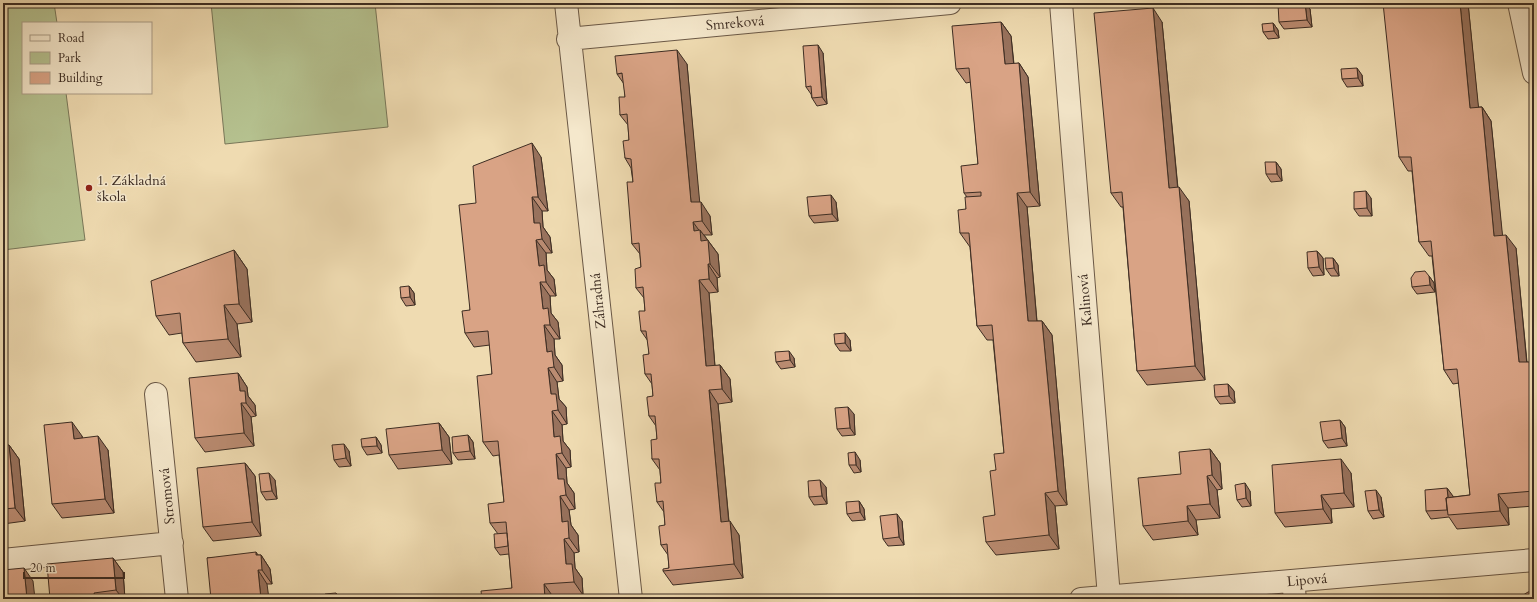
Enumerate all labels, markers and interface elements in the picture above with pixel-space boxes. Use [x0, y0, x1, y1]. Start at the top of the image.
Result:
street label: Smreková [705, 11, 765, 35]
legend [22, 22, 152, 94]
text: Road [58, 30, 85, 46]
text: Park [58, 50, 82, 66]
text: Building [58, 70, 103, 86]
place label: 1. Základná škola [97, 171, 166, 206]
marker: 1. Základná škola [84, 183, 94, 193]
street label: Záhradná [586, 272, 610, 330]
street label: Kalinová [1073, 273, 1097, 327]
street label: Stromová [155, 467, 179, 525]
scale bar [24, 554, 124, 580]
text: 20 m [30, 560, 57, 576]
street label: Lipová [1286, 569, 1328, 591]

